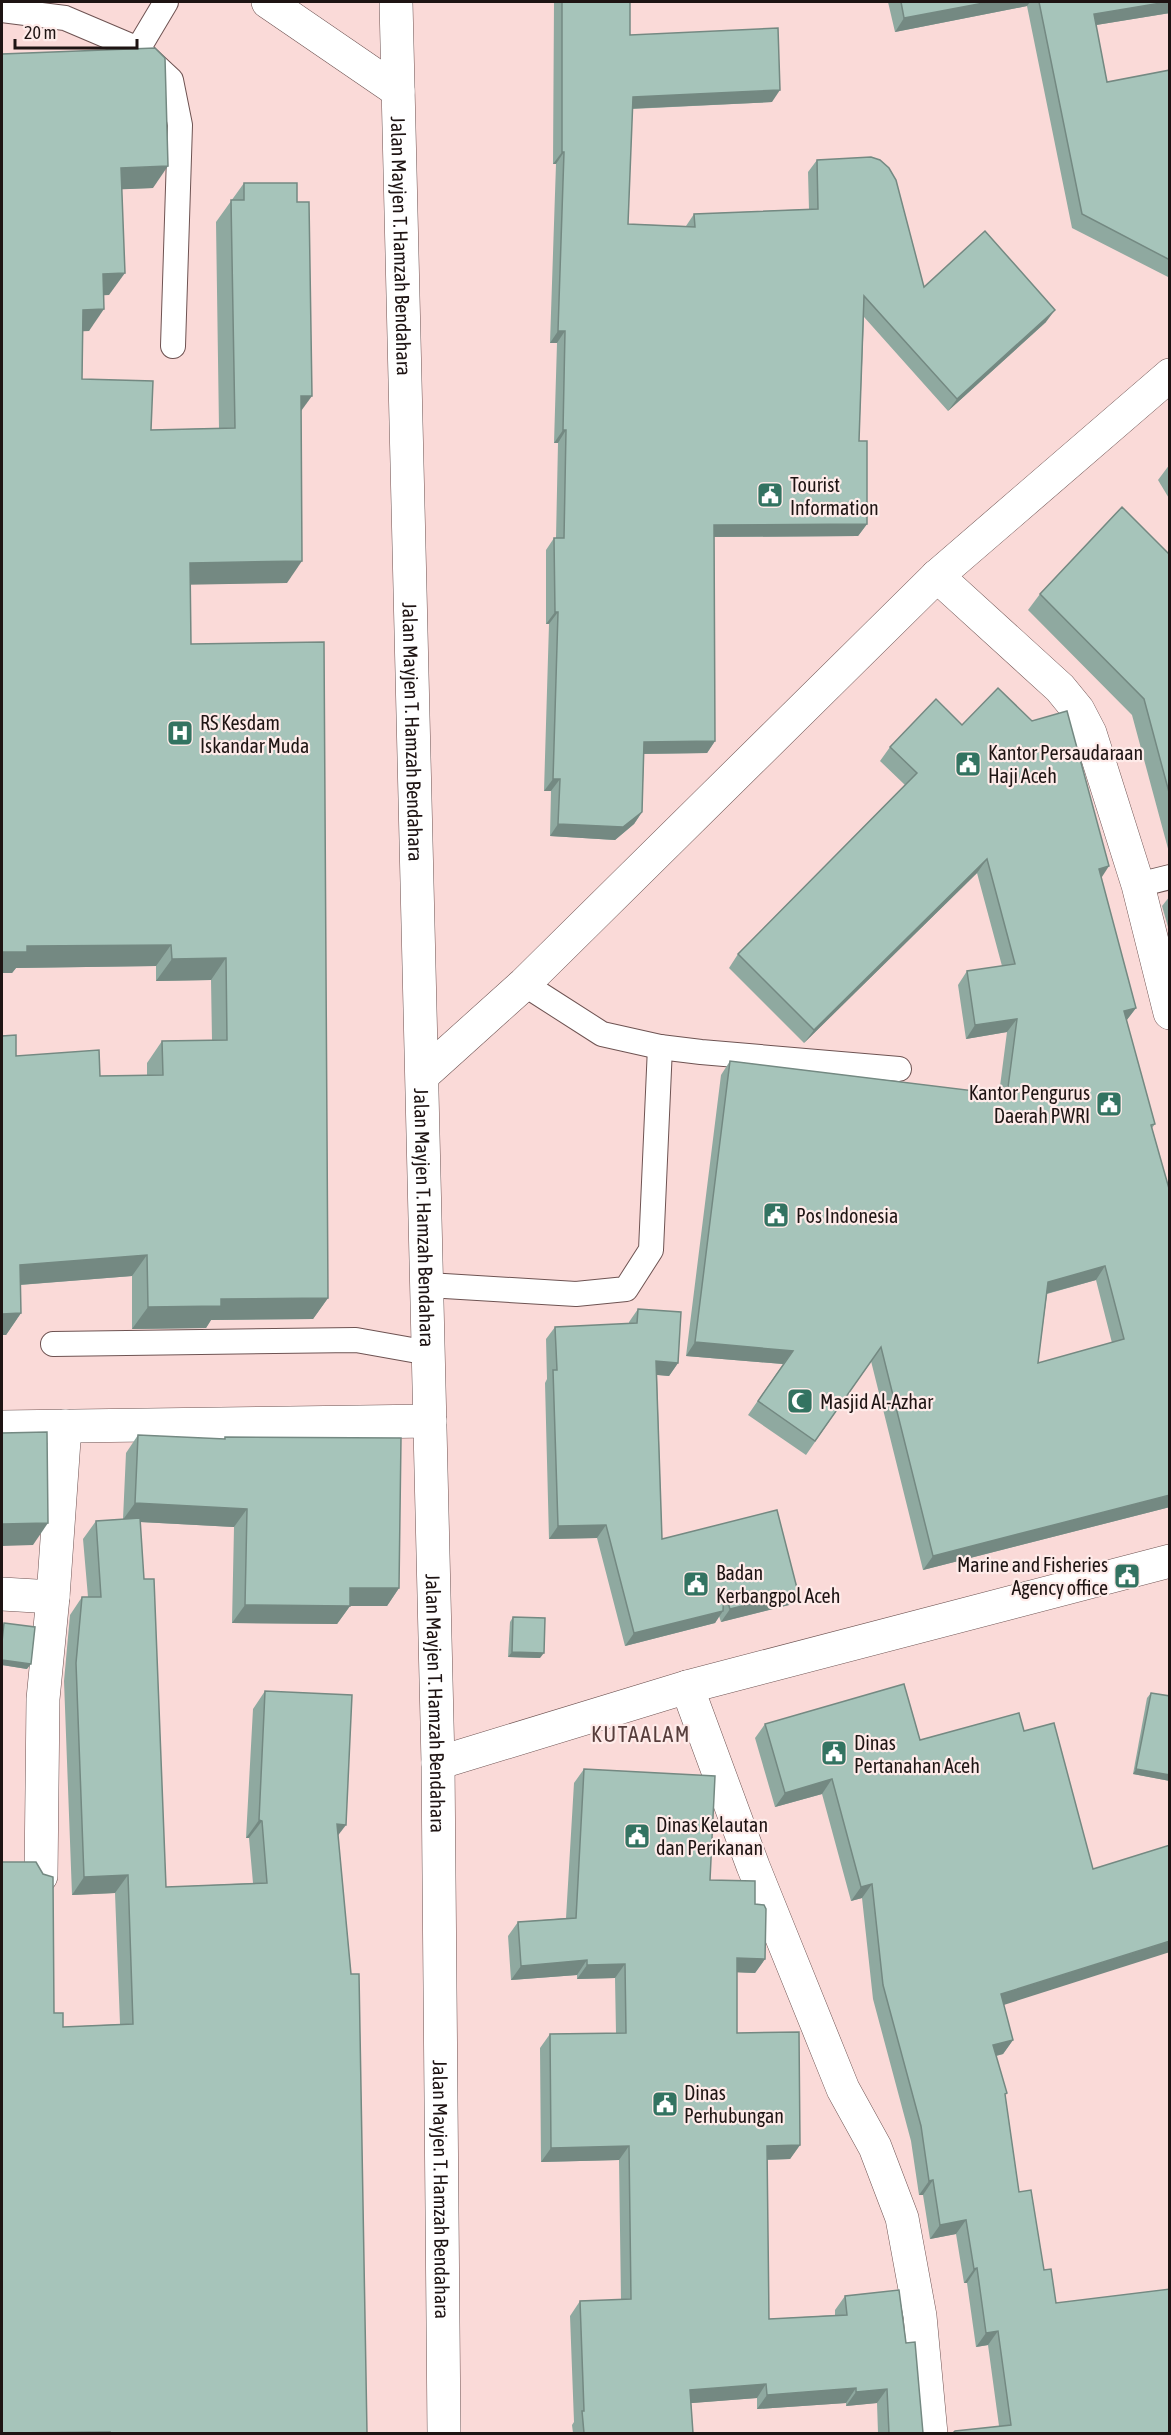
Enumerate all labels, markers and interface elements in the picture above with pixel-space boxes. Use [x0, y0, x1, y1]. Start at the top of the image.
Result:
scale bar [15, 12, 136, 50]
text: 20 m [24, 22, 56, 43]
street label: Jalan Mayjen T. Hamzah Bendahara [387, 116, 416, 376]
place label: Tourist Information [790, 473, 879, 519]
public building icon: Tourist Information [755, 480, 785, 510]
street label: Jalan Mayjen T. Hamzah Bendahara [399, 602, 428, 862]
place label: RS Kesdam Iskandar Muda [200, 711, 309, 757]
hospital icon: RS Kesdam Iskandar Muda [165, 718, 195, 748]
place label: Kantor Persaudaraan Haji Aceh [988, 741, 1143, 787]
public building icon: Kantor Persaudaraan Haji Aceh [953, 749, 983, 779]
place label: Kantor Pengurus Daerah PWRI [969, 1081, 1090, 1127]
street label: Jalan Mayjen T. Hamzah Bendahara [410, 1088, 440, 1348]
public building icon: Kantor Pengurus Daerah PWRI [1094, 1089, 1124, 1119]
public building icon: Pos Indonesia [761, 1200, 791, 1230]
place label: Pos Indonesia [796, 1204, 898, 1227]
mosque icon: Masjid Al-Azhar [785, 1386, 815, 1416]
place label: Masjid Al-Azhar [820, 1390, 934, 1413]
place label: Marine and Fisheries Agency office [957, 1553, 1108, 1599]
place label: Badan Kerbangpol Aceh [716, 1561, 840, 1607]
public building icon: Marine and Fisheries Agency office [1112, 1561, 1142, 1591]
public building icon: Badan Kerbangpol Aceh [681, 1569, 711, 1599]
street label: Jalan Mayjen T. Hamzah Bendahara [422, 1574, 450, 1833]
district label: KUTAALAM [591, 1721, 691, 1747]
place label: Dinas Pertanahan Aceh [854, 1731, 980, 1777]
public building icon: Dinas Pertanahan Aceh [819, 1738, 849, 1768]
place label: Dinas Kelautan dan Perikanan [656, 1813, 768, 1859]
public building icon: Dinas Kelautan dan Perikanan [622, 1821, 652, 1851]
street label: Jalan Mayjen T. Hamzah Bendahara [429, 2060, 454, 2319]
place label: Dinas Perhubungan [684, 2081, 784, 2127]
public building icon: Dinas Perhubungan [650, 2089, 680, 2119]

